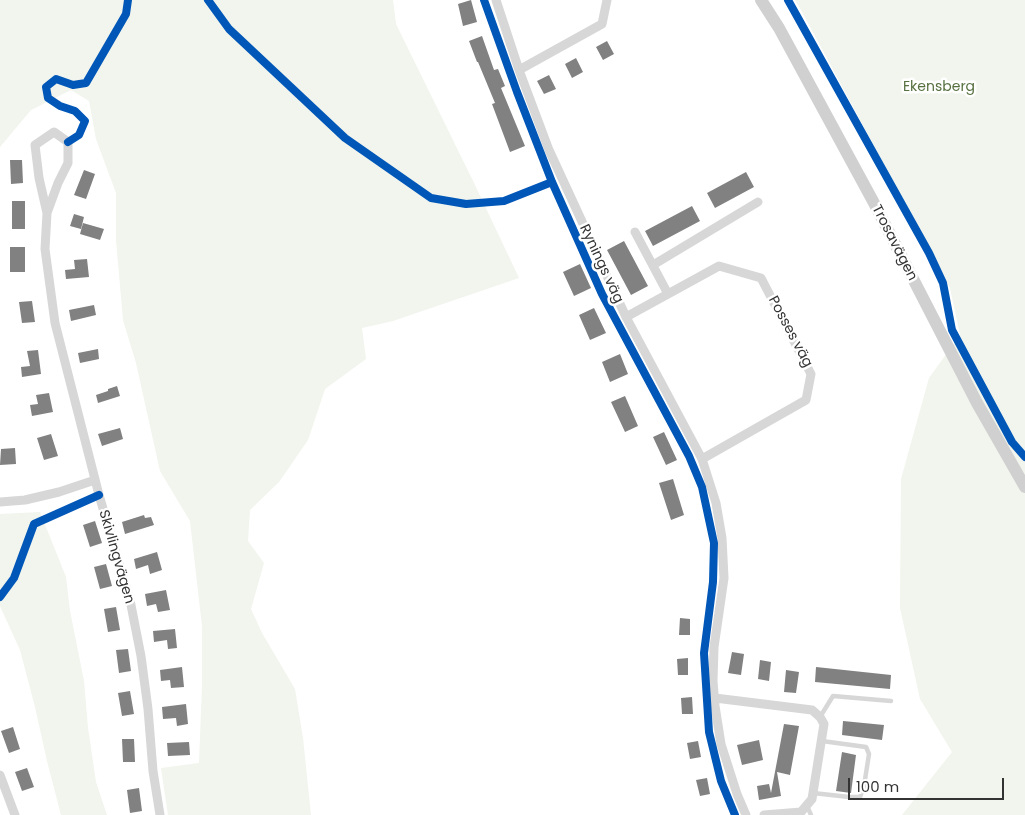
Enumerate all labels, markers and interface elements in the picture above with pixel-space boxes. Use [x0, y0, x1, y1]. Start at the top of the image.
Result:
park label: Ekensberg [903, 79, 975, 95]
street label: Trosavägen [868, 202, 920, 284]
street label: Rynings väg [575, 222, 627, 306]
street label: Posses väg [764, 294, 816, 370]
street label: Skivlingvägen [95, 508, 137, 606]
scale bar [850, 768, 1006, 800]
text: 100 m [856, 776, 899, 797]

